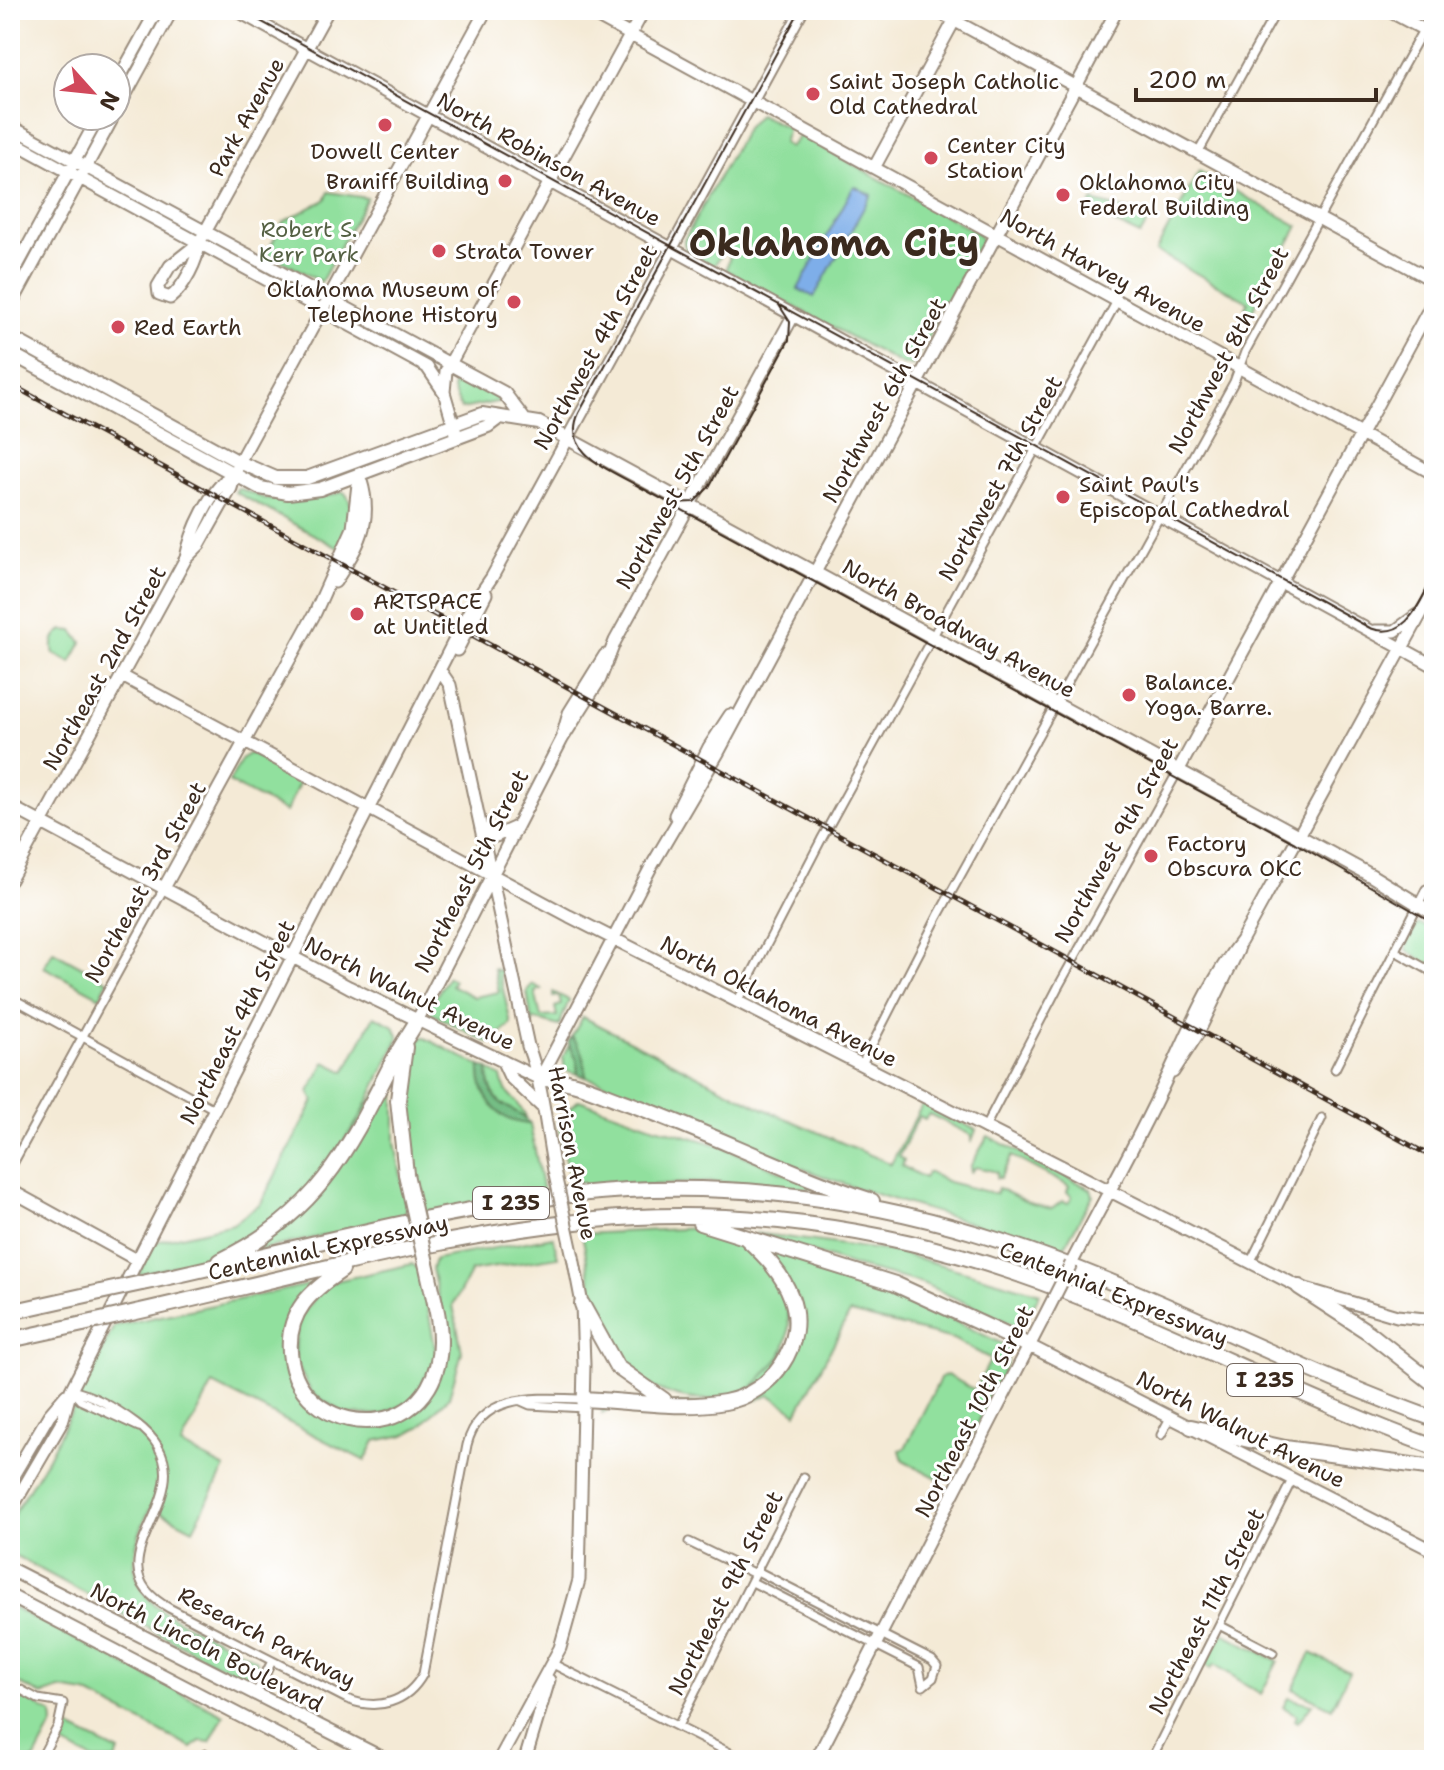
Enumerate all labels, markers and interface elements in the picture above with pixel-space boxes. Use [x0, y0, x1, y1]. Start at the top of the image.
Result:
north arrow [52, 52, 132, 132]
street label: Park Avenue [202, 52, 291, 182]
scale bar [1136, 52, 1376, 102]
text: 200 m [1148, 64, 1226, 96]
place label: Saint Joseph Catholic Old Cathedral [829, 67, 1059, 121]
marker: Saint Joseph Catholic Old Cathedral [804, 85, 822, 103]
street label: North Robinson Avenue [432, 86, 666, 233]
text: N [92, 87, 126, 115]
marker: Dowell Center [376, 116, 394, 134]
place label: Center City Station [947, 131, 1066, 185]
place label: Dowell Center [310, 137, 460, 166]
marker: Center City Station [922, 149, 940, 167]
place label: Braniff Building [326, 167, 489, 196]
place label: Oklahoma City Federal Building [1079, 168, 1249, 222]
marker: Braniff Building [496, 172, 514, 190]
marker: Oklahoma City Federal Building [1054, 186, 1072, 204]
street label: North Harvey Avenue [995, 202, 1211, 339]
park label: Robert S. Kerr Park [259, 215, 359, 269]
district label: Oklahoma City [688, 217, 980, 268]
place label: Strata Tower [455, 237, 594, 266]
street label: Northwest 4th Street [527, 239, 664, 455]
marker: Strata Tower [430, 242, 448, 260]
street label: Northwest 8th Street [1162, 242, 1295, 459]
place label: Oklahoma Museum of Telephone History [266, 275, 499, 329]
street label: Northwest 6th Street [816, 292, 953, 508]
marker: Oklahoma Museum of Telephone History [505, 293, 523, 311]
place label: Red Earth [134, 313, 242, 342]
marker: Red Earth [109, 318, 127, 336]
street label: Northwest 7th Street [932, 370, 1069, 586]
street label: Northwest 5th Street [609, 380, 746, 594]
place label: Saint Paul's Episcopal Cathedral [1079, 470, 1290, 524]
marker: Saint Paul's Episcopal Cathedral [1054, 488, 1072, 506]
street label: North Broadway Avenue [837, 552, 1080, 705]
street label: Northeast 2nd Street [36, 561, 173, 776]
place label: ARTSPACE at Untitled [373, 587, 489, 641]
marker: ARTSPACE at Untitled [348, 605, 366, 623]
place label: Balance. Yoga. Barre. [1145, 668, 1272, 722]
marker: Balance. Yoga. Barre. [1120, 686, 1138, 704]
street label: Northwest 9th Street [1048, 732, 1185, 948]
street label: Northeast 5th Street [408, 765, 535, 978]
street label: Northeast 3rd Street [78, 776, 213, 988]
place label: Factory Obscura OKC [1167, 829, 1302, 883]
marker: Factory Obscura OKC [1142, 847, 1160, 865]
street label: Northeast 4th Street [173, 915, 302, 1129]
street label: North Oklahoma Avenue [655, 929, 902, 1074]
street label: North Walnut Avenue [300, 930, 520, 1057]
street label: Harrison Avenue [541, 1064, 604, 1243]
road number: I 235 [473, 1187, 549, 1219]
street label: Centennial Expressway [206, 1208, 451, 1287]
street label: Centennial Expressway [995, 1234, 1233, 1353]
street label: Northeast 10th Street [908, 1300, 1041, 1522]
street label: North Walnut Avenue [1131, 1364, 1350, 1495]
road number: I 235 [1227, 1364, 1303, 1396]
street label: Northeast 9th Street [661, 1486, 790, 1700]
street label: Northeast 11th Street [1142, 1503, 1271, 1719]
street label: North Lincoln Boulevard [85, 1576, 328, 1719]
street label: Research Parkway [173, 1580, 361, 1695]

